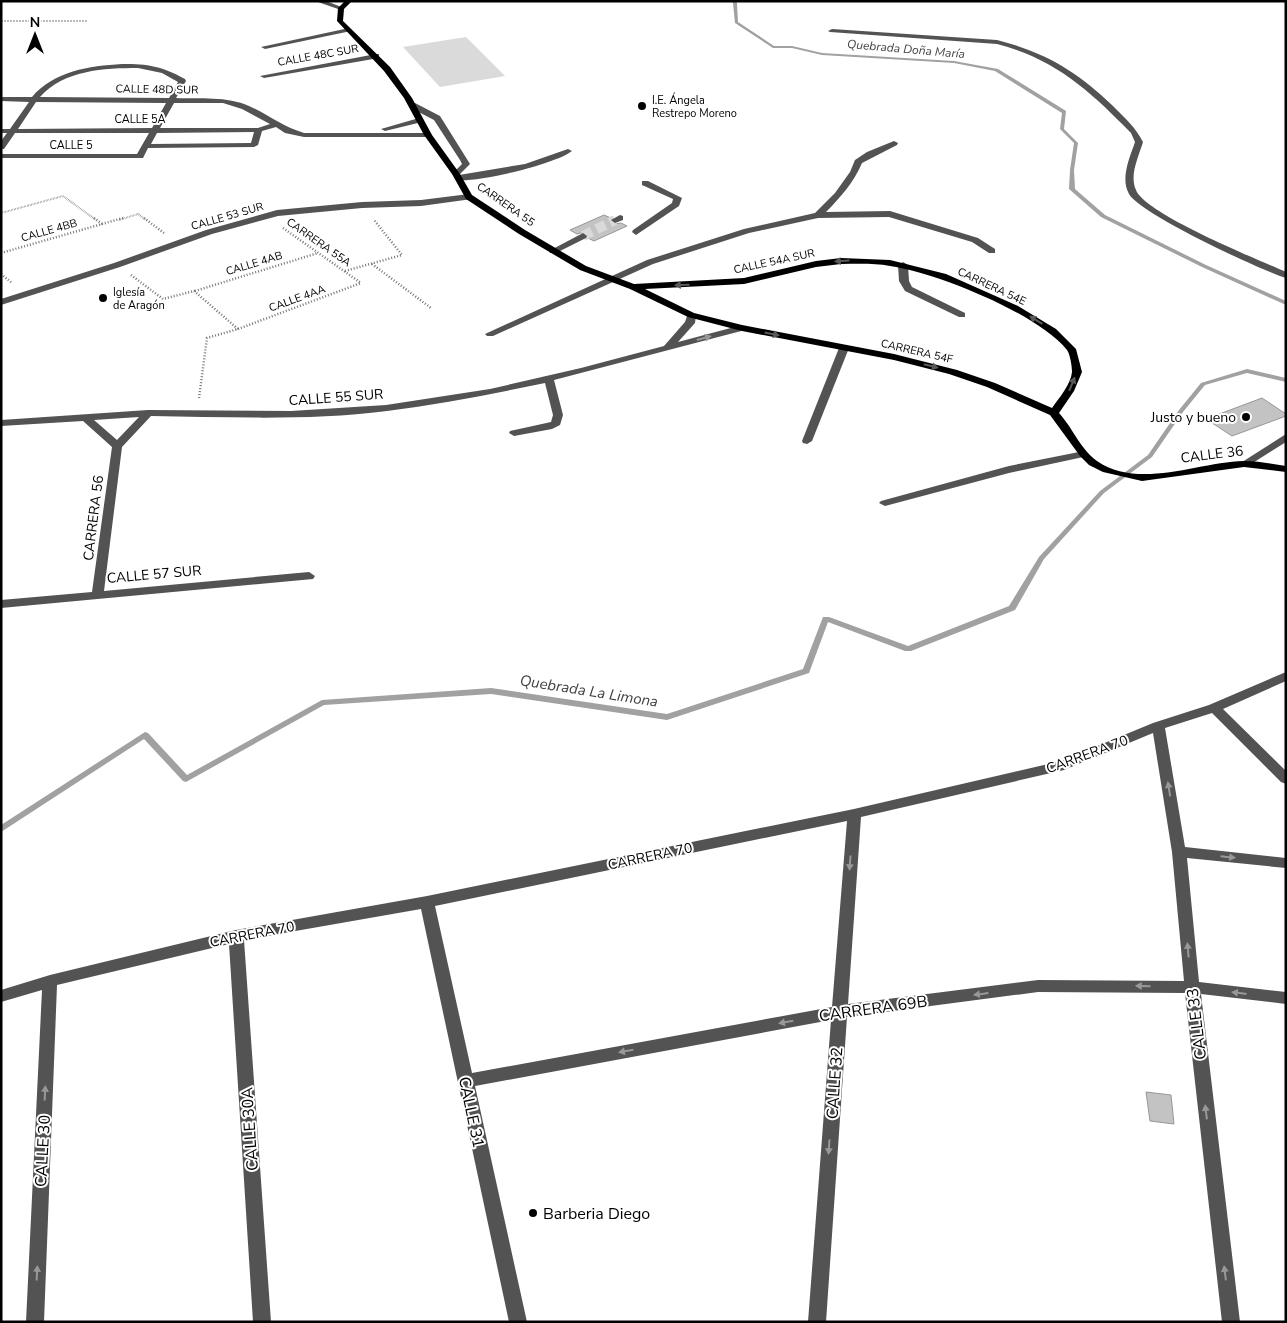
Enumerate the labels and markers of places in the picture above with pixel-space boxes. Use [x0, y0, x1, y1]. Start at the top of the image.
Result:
place label: I.E. Ángela Restrepo Moreno [652, 92, 737, 121]
marker: I.E. Ángela Restrepo Moreno [636, 100, 648, 112]
place label: Iglesía de Aragón [113, 285, 165, 313]
marker: Iglesía de Aragón [97, 292, 109, 304]
place label: Justo y bueno [1150, 408, 1236, 427]
marker: Justo y bueno [1240, 411, 1252, 423]
place label: Barberia Diego [543, 1203, 650, 1225]
marker: Barberia Diego [527, 1207, 539, 1219]

